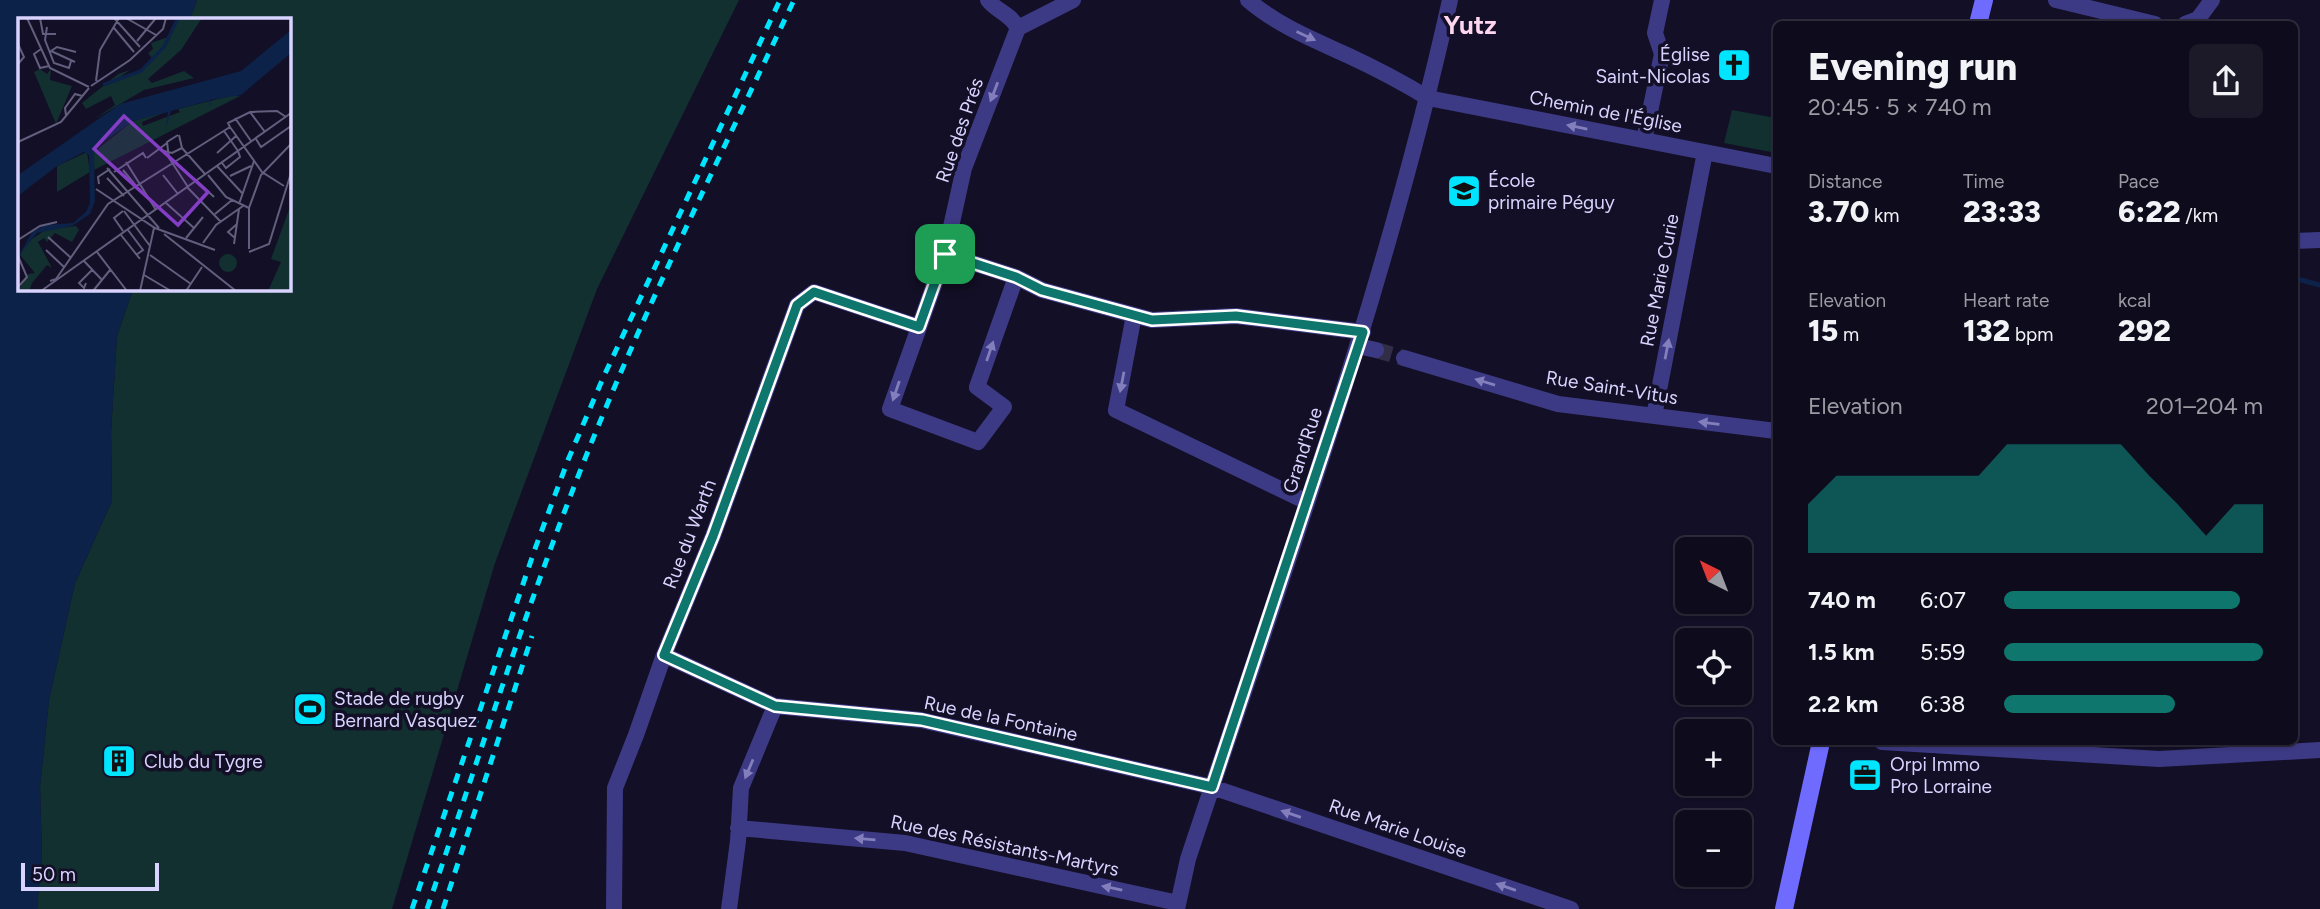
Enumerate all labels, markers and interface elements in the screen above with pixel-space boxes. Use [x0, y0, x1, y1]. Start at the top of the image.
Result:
district label: Yutz [1443, 9, 1497, 41]
inset map [18, 18, 290, 290]
one-way arrow [1296, 30, 1316, 42]
place label: Église Saint-Nicolas [1595, 43, 1710, 88]
text: Evening run [1808, 44, 2017, 90]
button: share [2189, 44, 2263, 118]
church icon: Église Saint-Nicolas [1715, 46, 1753, 84]
street label: Rue des Prés [931, 75, 988, 186]
one-way arrow [988, 81, 999, 102]
street label: Chemin de l'Église [1528, 85, 1684, 138]
text: 20:45 · 5 × 740 m [1808, 93, 1992, 121]
one-way arrow [1566, 121, 1588, 132]
place label: École primaire Péguy [1488, 169, 1615, 214]
text: Distance [1808, 170, 1882, 193]
text: Time [1963, 170, 2004, 193]
text: Pace [2118, 170, 2159, 193]
school or university icon: École primaire Péguy [1445, 172, 1483, 210]
text: 3.70 [1808, 193, 1869, 230]
text: 23:33 [1963, 193, 2041, 230]
text: 6:22 [2118, 193, 2181, 230]
text: km [1869, 204, 1899, 227]
text: /km [2181, 204, 2218, 227]
street label: Rue Marie Curie [1635, 212, 1684, 348]
pin [915, 224, 975, 284]
icon: arrive [926, 235, 964, 273]
text: Elevation [1808, 289, 1886, 312]
text: Heart rate [1963, 289, 2049, 312]
text: kcal [2118, 289, 2151, 312]
text: 15 [1808, 312, 1838, 349]
text: 132 [1963, 312, 2010, 349]
text: 292 [2118, 312, 2171, 349]
text: m [1838, 323, 1859, 346]
text: bpm [2010, 323, 2053, 346]
one-way arrow [1662, 338, 1673, 360]
one-way arrow [985, 341, 996, 362]
street label: Rue Saint-Vitus [1544, 366, 1680, 409]
one-way arrow [1116, 371, 1127, 393]
one-way arrow [1475, 376, 1496, 386]
one-way arrow [890, 381, 901, 402]
text: Elevation [1808, 392, 1903, 420]
text: 201–204 m [2146, 392, 2263, 420]
street label: Grand'Rue [1278, 404, 1327, 496]
one-way arrow [1697, 418, 1719, 429]
street label: Rue du Warth [658, 476, 721, 592]
north arrow [1675, 537, 1752, 614]
map controls [1675, 537, 1752, 887]
text: 740 m [1808, 586, 1876, 614]
text: 6:07 [1920, 586, 1966, 614]
button: locate [1675, 628, 1752, 705]
text: 1.5 km [1808, 638, 1875, 666]
text: 5:59 [1920, 638, 1965, 666]
place label: Stade de rugby Bernard Vasquez [334, 687, 477, 732]
sports icon: Stade de rugby Bernard Vasquez [291, 690, 329, 728]
text: 2.2 km [1808, 690, 1878, 718]
text: 6:38 [1920, 690, 1965, 718]
street label: Rue de la Fontaine [922, 691, 1080, 746]
button: + [1675, 719, 1752, 796]
building icon: Club du Tygre [100, 742, 138, 780]
place label: Club du Tygre [144, 750, 263, 773]
place label: Orpi Immo Pro Lorraine [1890, 753, 1992, 798]
office icon: Orpi Immo Pro Lorraine [1846, 756, 1884, 794]
one-way arrow [743, 759, 755, 779]
street label: Rue Marie Louise [1326, 794, 1470, 863]
one-way arrow [1280, 808, 1301, 819]
street label: Rue des Résistants-Martyrs [889, 810, 1121, 881]
button: − [1675, 810, 1752, 887]
one-way arrow [853, 833, 875, 844]
scale bar [21, 860, 159, 892]
text: 50 m [32, 863, 76, 886]
one-way arrow [1496, 881, 1517, 892]
one-way arrow [1101, 882, 1123, 893]

